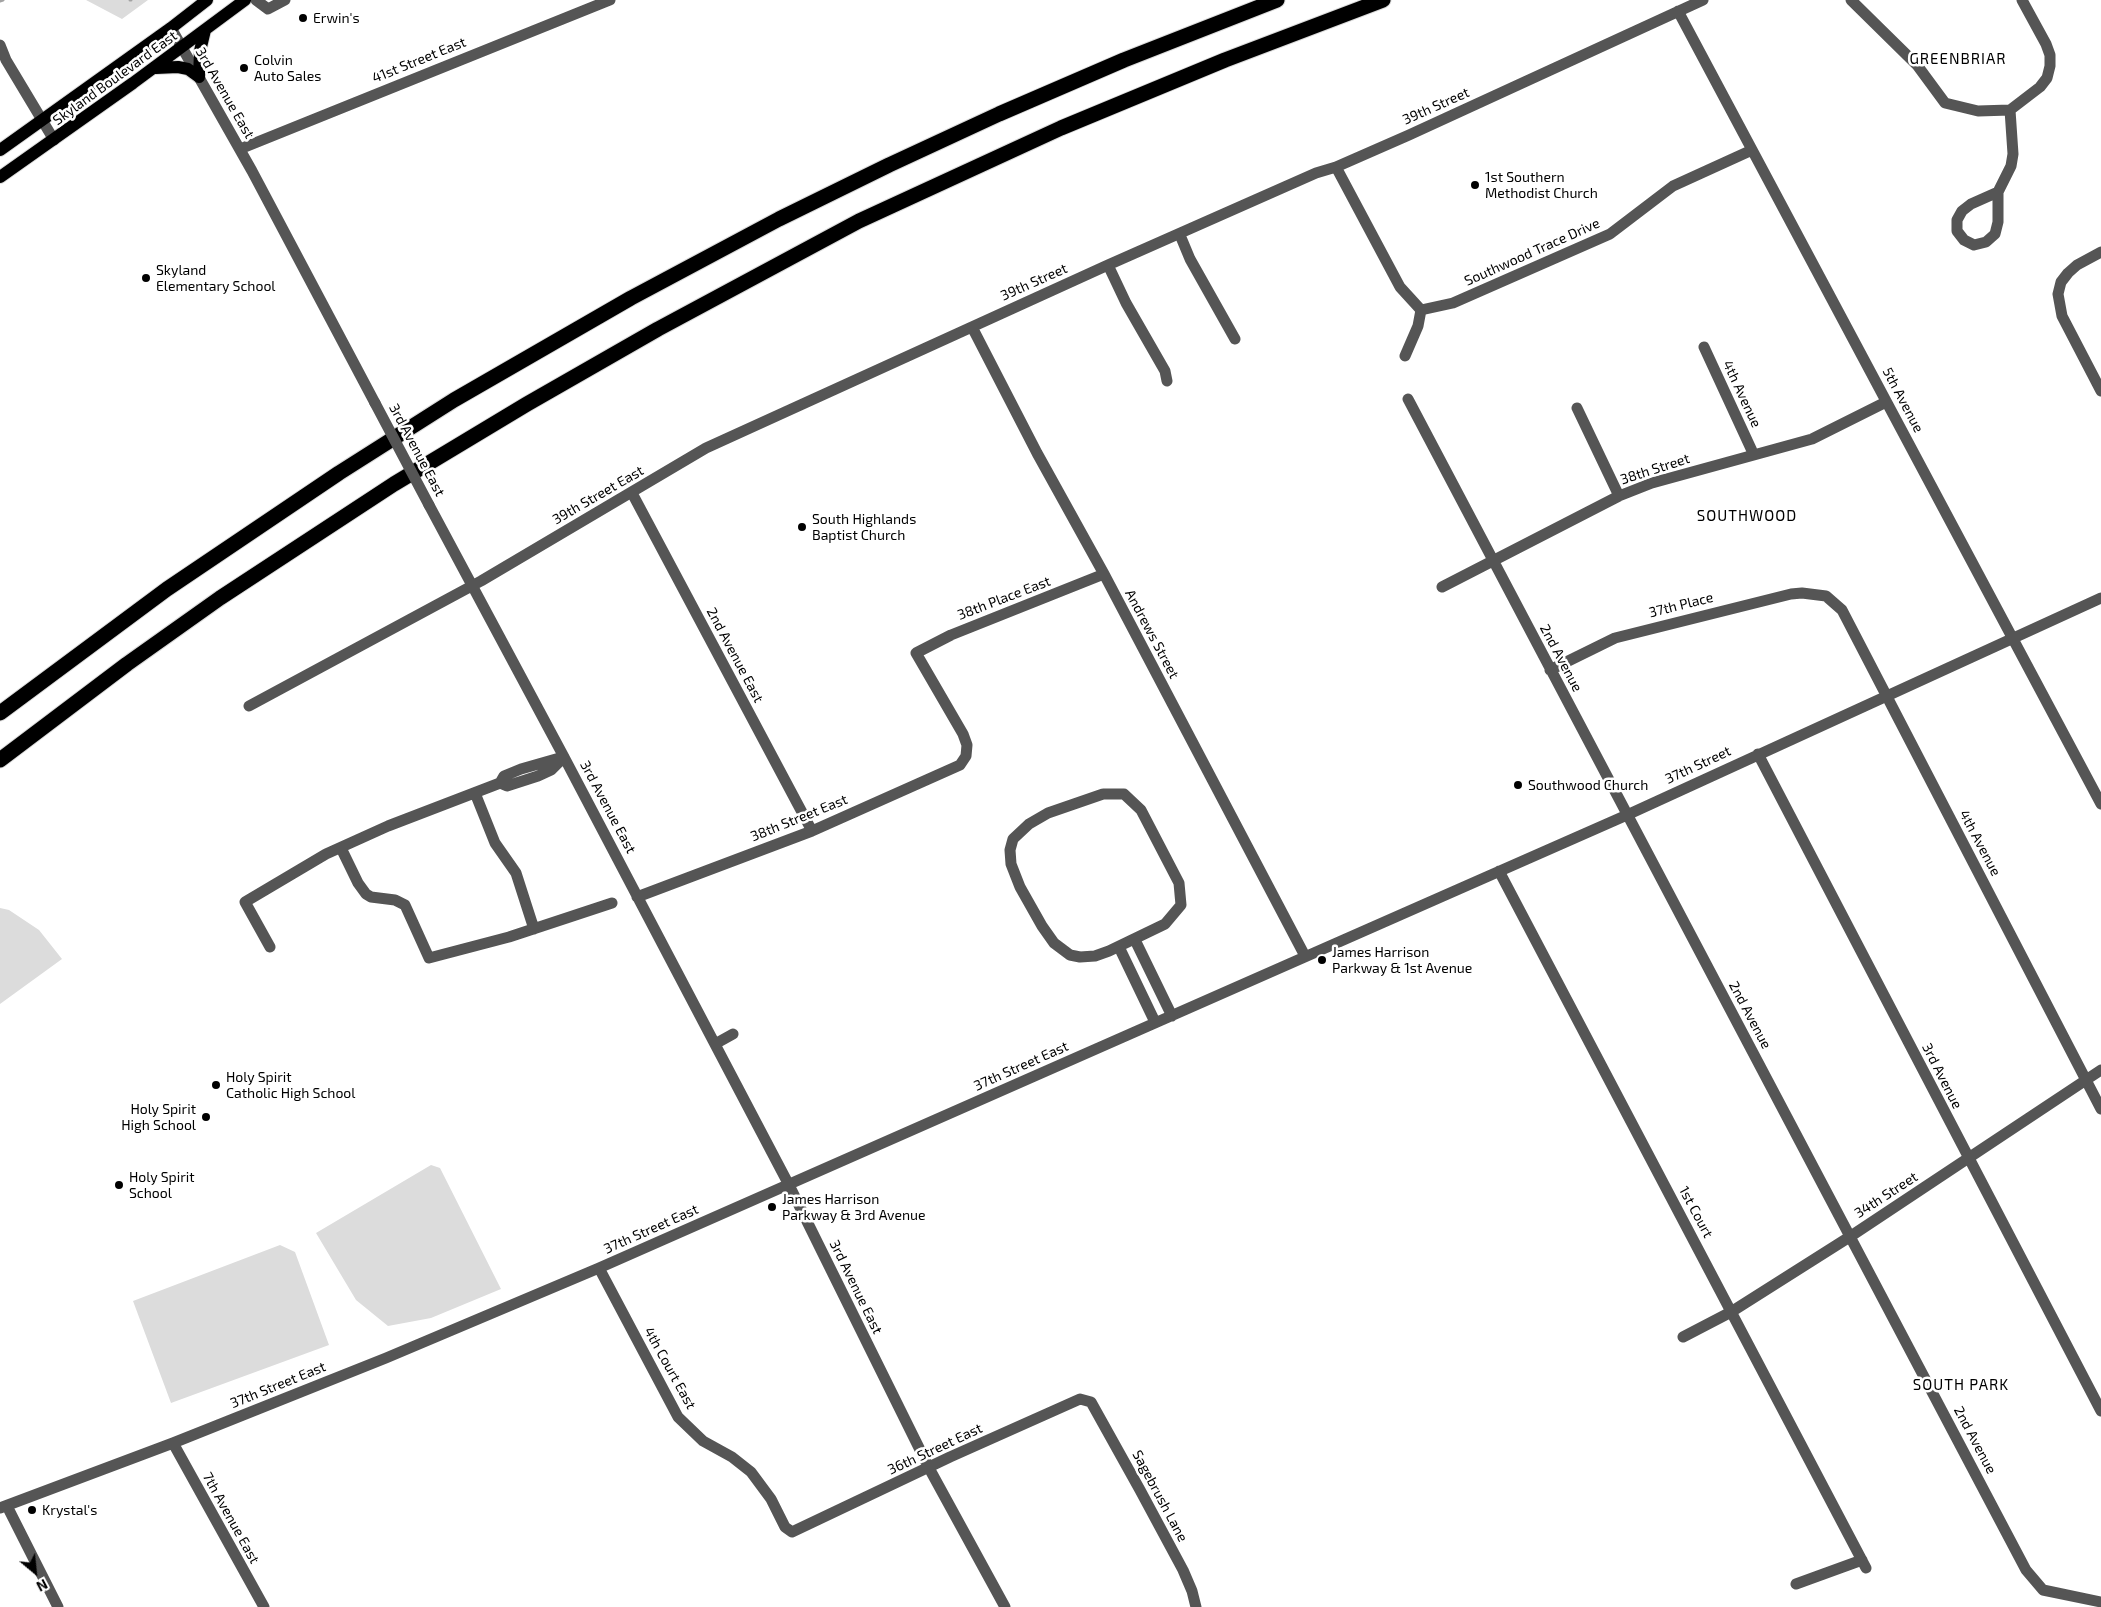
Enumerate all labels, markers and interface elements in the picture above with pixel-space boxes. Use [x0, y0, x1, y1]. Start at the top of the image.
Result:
place label: Erwin's [313, 10, 359, 26]
marker: Erwin's [297, 12, 309, 24]
street label: Skyland Boulevard East [50, 27, 180, 129]
street label: 41st Street East [370, 34, 468, 86]
street label: 3rd Avenue East [192, 44, 258, 142]
district label: GREENBRIAR [1908, 50, 2008, 68]
place label: Colvin Auto Sales [254, 52, 321, 84]
marker: Colvin Auto Sales [238, 62, 250, 74]
street label: 39th Street [1400, 84, 1472, 128]
place label: 1st Southern Methodist Church [1485, 169, 1598, 202]
marker: 1st Southern Methodist Church [1469, 179, 1481, 191]
street label: Southwood Trace Drive [1462, 215, 1602, 289]
street label: 39th Street [998, 260, 1070, 304]
place label: Skyland Elementary School [156, 262, 275, 294]
marker: Skyland Elementary School [140, 272, 152, 284]
street label: 4th Avenue [1719, 358, 1765, 430]
street label: 5th Avenue [1879, 365, 1927, 435]
street label: 3rd Avenue East [386, 401, 448, 499]
street label: 38th Street [1618, 450, 1692, 488]
street label: 39th Street East [549, 462, 647, 528]
district label: SOUTHWOOD [1696, 507, 1798, 525]
place label: South Highlands Baptist Church [812, 511, 916, 544]
marker: South Highlands Baptist Church [796, 521, 808, 533]
street label: 38th Place East [955, 573, 1053, 623]
street label: Andrews Street [1121, 587, 1183, 681]
street label: 37th Place [1647, 589, 1715, 621]
street label: 2nd Avenue East [703, 605, 767, 705]
street label: 2nd Avenue [1536, 621, 1586, 695]
street label: 37th Street [1663, 743, 1733, 787]
street label: 3rd Avenue East [577, 758, 639, 856]
place label: Southwood Church [1528, 777, 1648, 793]
marker: Southwood Church [1512, 779, 1524, 791]
street label: 38th Street East [748, 791, 850, 845]
street label: 4th Avenue [1956, 807, 2004, 879]
place label: James Harrison Parkway & 1st Avenue [1332, 944, 1472, 976]
marker: James Harrison Parkway & 1st Avenue [1316, 954, 1328, 966]
street label: 2nd Avenue [1725, 978, 1775, 1052]
street label: 37th Street East [971, 1038, 1071, 1094]
street label: 3rd Avenue [1918, 1040, 1966, 1112]
place label: Holy Spirit Catholic High School [226, 1069, 355, 1102]
marker: Holy Spirit Catholic High School [210, 1079, 222, 1091]
place label: Holy Spirit High School [121, 1101, 196, 1134]
marker: Holy Spirit High School [200, 1111, 212, 1123]
street label: 34th Street [1851, 1168, 1921, 1222]
place label: Holy Spirit School [129, 1169, 195, 1202]
marker: Holy Spirit School [113, 1179, 125, 1191]
street label: 1st Court [1675, 1183, 1717, 1241]
place label: James Harrison Parkway & 3rd Avenue [782, 1191, 926, 1224]
street label: 37th Street East [601, 1201, 701, 1257]
marker: James Harrison Parkway & 3rd Avenue [766, 1201, 778, 1213]
street label: 3rd Avenue East [826, 1237, 886, 1337]
street label: 4th Court East [641, 1324, 699, 1412]
street label: 37th Street East [228, 1358, 328, 1412]
district label: SOUTH PARK [1912, 1376, 2010, 1394]
street label: 2nd Avenue [1950, 1403, 2000, 1477]
street label: 36th Street East [885, 1420, 985, 1478]
street label: Sagebrush Lane [1129, 1447, 1191, 1545]
street label: 7th Avenue East [199, 1469, 263, 1567]
place label: Krystal's [42, 1502, 97, 1518]
marker: Krystal's [26, 1504, 38, 1516]
north arrow [10, 1547, 60, 1597]
text: N [34, 1576, 51, 1596]

